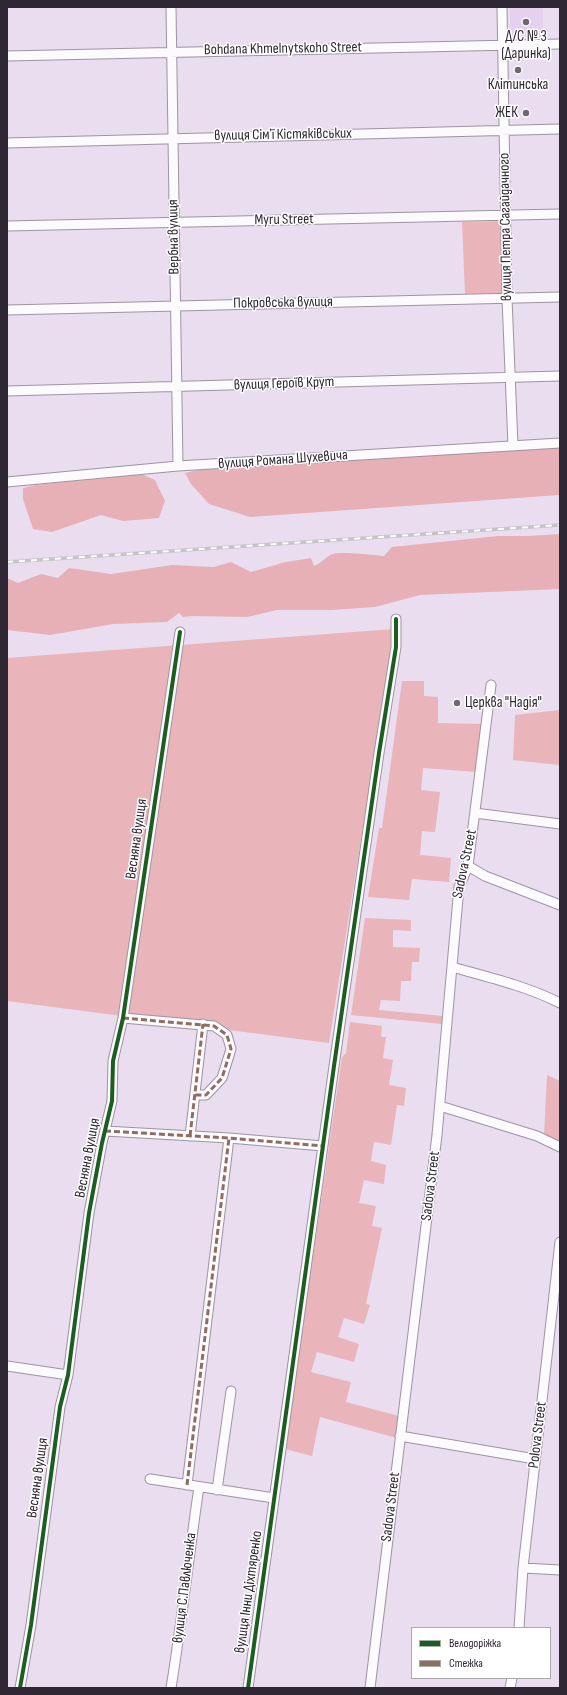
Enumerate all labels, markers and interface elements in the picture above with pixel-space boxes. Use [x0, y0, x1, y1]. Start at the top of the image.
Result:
marker: Д/С № 3 (Даринка) [521, 17, 531, 27]
place label: Д/С № 3 (Даринка) [501, 28, 551, 63]
street label: Bohdana Khmelnytskoho Street [204, 39, 362, 59]
marker: Клітинська [513, 65, 523, 75]
place label: Клітинська [488, 76, 548, 94]
place label: ЖЕК [495, 104, 518, 122]
marker: ЖЕК [521, 108, 531, 118]
street label: вулиця Сімʼї Кістяківських [214, 125, 352, 145]
street label: вулиця Петра Сагайдачного [496, 153, 516, 301]
street label: Вербна вулиця [164, 199, 184, 275]
street label: Myru Street [254, 210, 314, 230]
street label: Покровська вулиця [233, 293, 333, 313]
street label: вулиця Героїв Крут [233, 373, 335, 395]
street label: вулиця Романа Шухевича [218, 446, 348, 474]
place label: Церква "Надія" [465, 694, 542, 712]
marker: Церква "Надія" [452, 698, 462, 708]
street label: Весняна вулиця [122, 798, 152, 880]
street label: Sadova Street [449, 828, 481, 900]
street label: Весняна вулиця [71, 1117, 105, 1199]
street label: Sadova Street [418, 1150, 444, 1222]
street label: Polova Street [525, 1401, 551, 1469]
street label: Весняна вулиця [23, 1437, 53, 1519]
street label: Sadova Street [378, 1471, 404, 1543]
street label: вулиця Інни Діхтяренко [231, 1530, 267, 1654]
street label: вулиця С.Павлюченка [169, 1532, 201, 1644]
legend [411, 1627, 551, 1679]
text: Велодоріжка [449, 1636, 501, 1651]
text: Стежка [449, 1656, 483, 1671]

